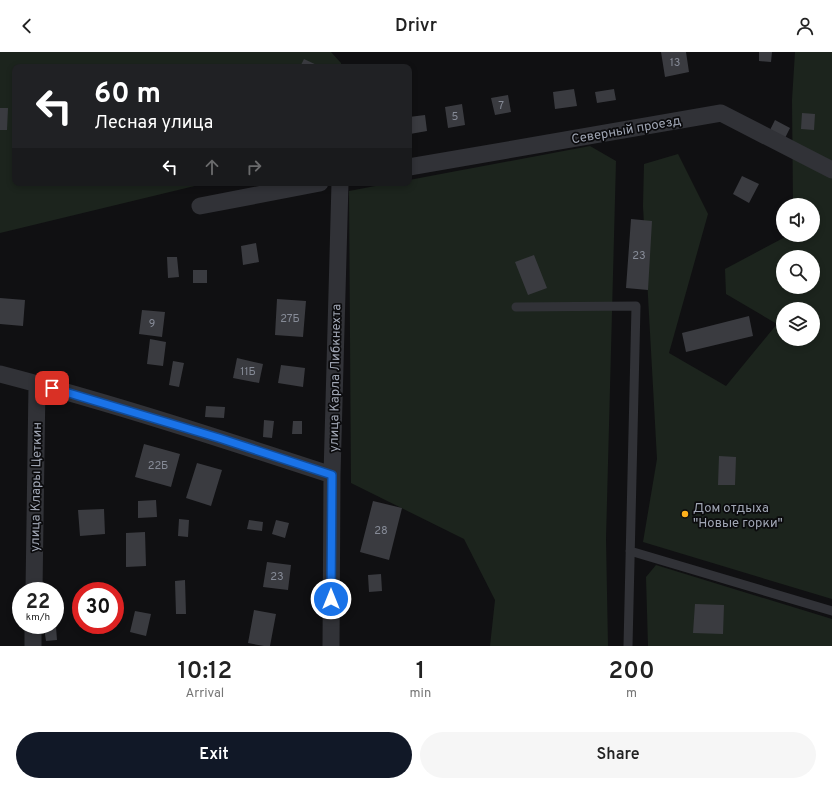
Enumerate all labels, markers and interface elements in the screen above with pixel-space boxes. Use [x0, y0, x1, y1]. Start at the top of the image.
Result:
icon: back [16, 15, 38, 37]
text: Drivr [395, 15, 437, 38]
icon: person [794, 15, 816, 37]
house number: 13 [670, 56, 680, 70]
text: 60 m [94, 77, 161, 113]
icon: left [28, 80, 80, 132]
house number: 7 [498, 99, 504, 113]
house number: 5 [452, 110, 459, 124]
text: Лесная улица [94, 112, 213, 135]
street label: Северный проезд [570, 113, 683, 148]
icon: left [159, 156, 181, 178]
icon: ahead [201, 156, 223, 178]
icon: right [243, 156, 265, 178]
map controls [776, 198, 820, 346]
button: sound [776, 198, 820, 242]
house number: 23 [632, 249, 646, 263]
button: search [776, 250, 820, 294]
button: layers [776, 302, 820, 346]
street label: улица Карла Либкнехта [327, 304, 345, 452]
house number: 27Б [280, 312, 300, 326]
house number: 9 [149, 317, 155, 331]
house number: 11Б [240, 365, 256, 379]
pin [35, 371, 69, 405]
icon: arrive [41, 377, 63, 399]
street label: улица Клары Цеткин [28, 422, 46, 552]
house number: 22Б [148, 459, 168, 473]
place label: Дом отдыха "Новые горки" [693, 501, 783, 532]
marker: Дом отдыха "Новые горки" [680, 509, 690, 519]
house number: 28 [374, 524, 388, 538]
house number: 23 [270, 570, 284, 584]
position arrow [310, 578, 352, 620]
speed limit sign: 30 [72, 582, 124, 634]
text: 22 [26, 590, 50, 616]
text: km/h [26, 611, 50, 624]
text: 10:12 [177, 657, 232, 687]
text: 1 [416, 657, 425, 687]
text: 200 [609, 657, 655, 687]
text: Arrival [185, 686, 224, 702]
text: min [410, 686, 431, 702]
text: m [626, 686, 637, 702]
button: Exit [16, 732, 412, 778]
button: Share [420, 732, 816, 778]

